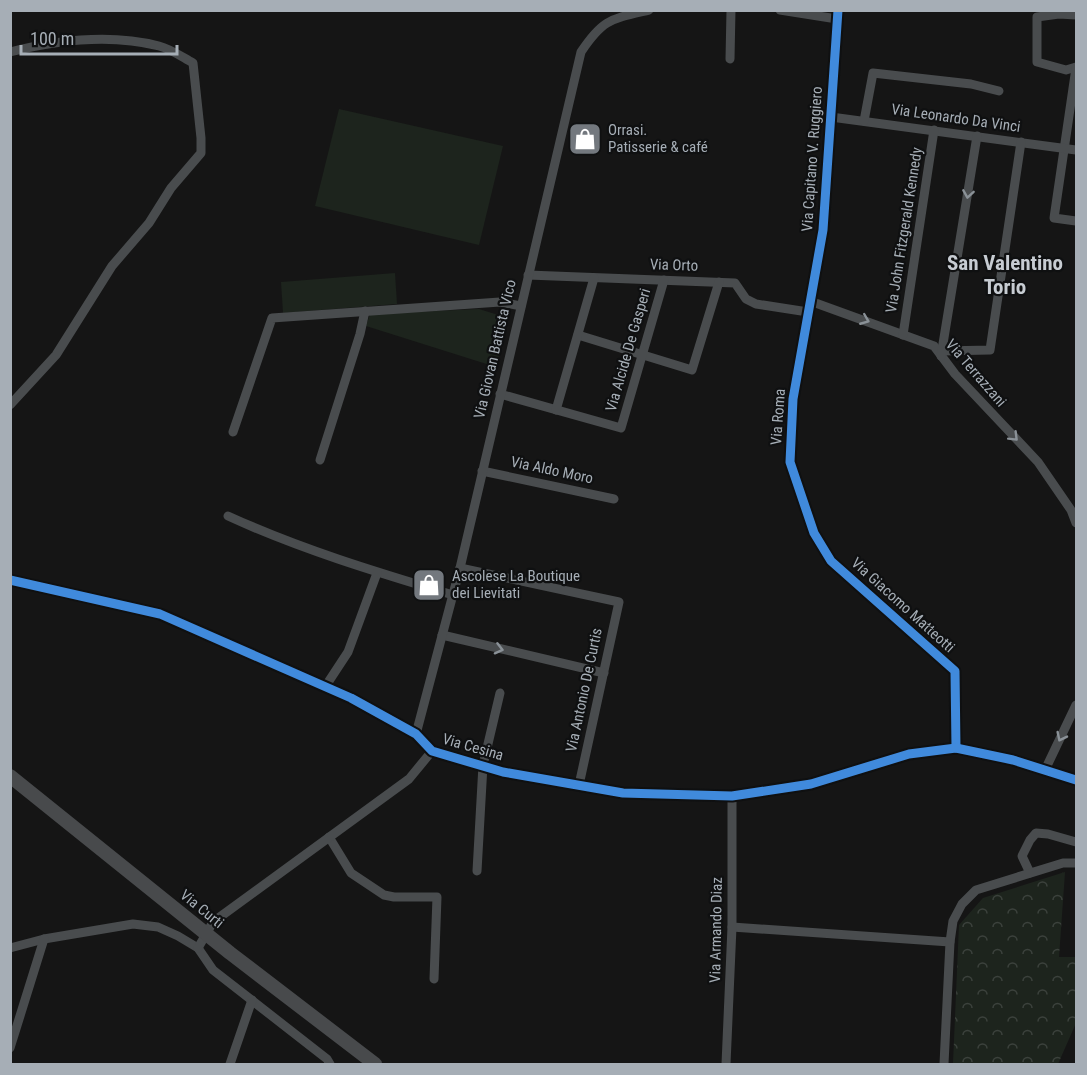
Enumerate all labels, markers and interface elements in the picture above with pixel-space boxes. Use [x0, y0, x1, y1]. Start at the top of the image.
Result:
scale bar [21, 18, 177, 56]
text: 100 m [30, 28, 74, 49]
street label: Via Capitano V. Ruggiero [798, 86, 826, 232]
street label: Via Leonardo Da Vinci [890, 100, 1022, 136]
shop icon: Orrasi. Patisserie & café [567, 121, 603, 157]
place label: Orrasi. Patisserie & café [608, 121, 708, 156]
street label: Via John Fitzgerald Kennedy [882, 146, 926, 314]
one-way arrow [962, 189, 974, 199]
district label: San Valentino Torio [947, 251, 1063, 299]
street label: Via Orto [650, 255, 698, 275]
street label: Via Giovan Battista Vico [470, 278, 520, 420]
street label: Via Alcide De Gasperi [602, 286, 654, 414]
one-way arrow [859, 313, 870, 325]
street label: Via Terrazzani [942, 336, 1010, 410]
street label: Via Roma [767, 388, 789, 446]
one-way arrow [1007, 430, 1018, 441]
street label: Via Aldo Moro [509, 452, 595, 488]
street label: Via Giacomo Matteotti [848, 554, 958, 656]
shop icon: Ascolese La Boutique dei Lievitati [411, 567, 447, 603]
place label: Ascolese La Boutique dei Lievitati [452, 567, 580, 602]
street label: Via Antonio De Curtis [562, 626, 606, 754]
one-way arrow [494, 641, 504, 654]
street label: Via Cesina [440, 730, 506, 764]
one-way arrow [1057, 731, 1069, 742]
street label: Via Armando Diaz [706, 877, 726, 983]
street label: Via Curti [176, 886, 228, 932]

